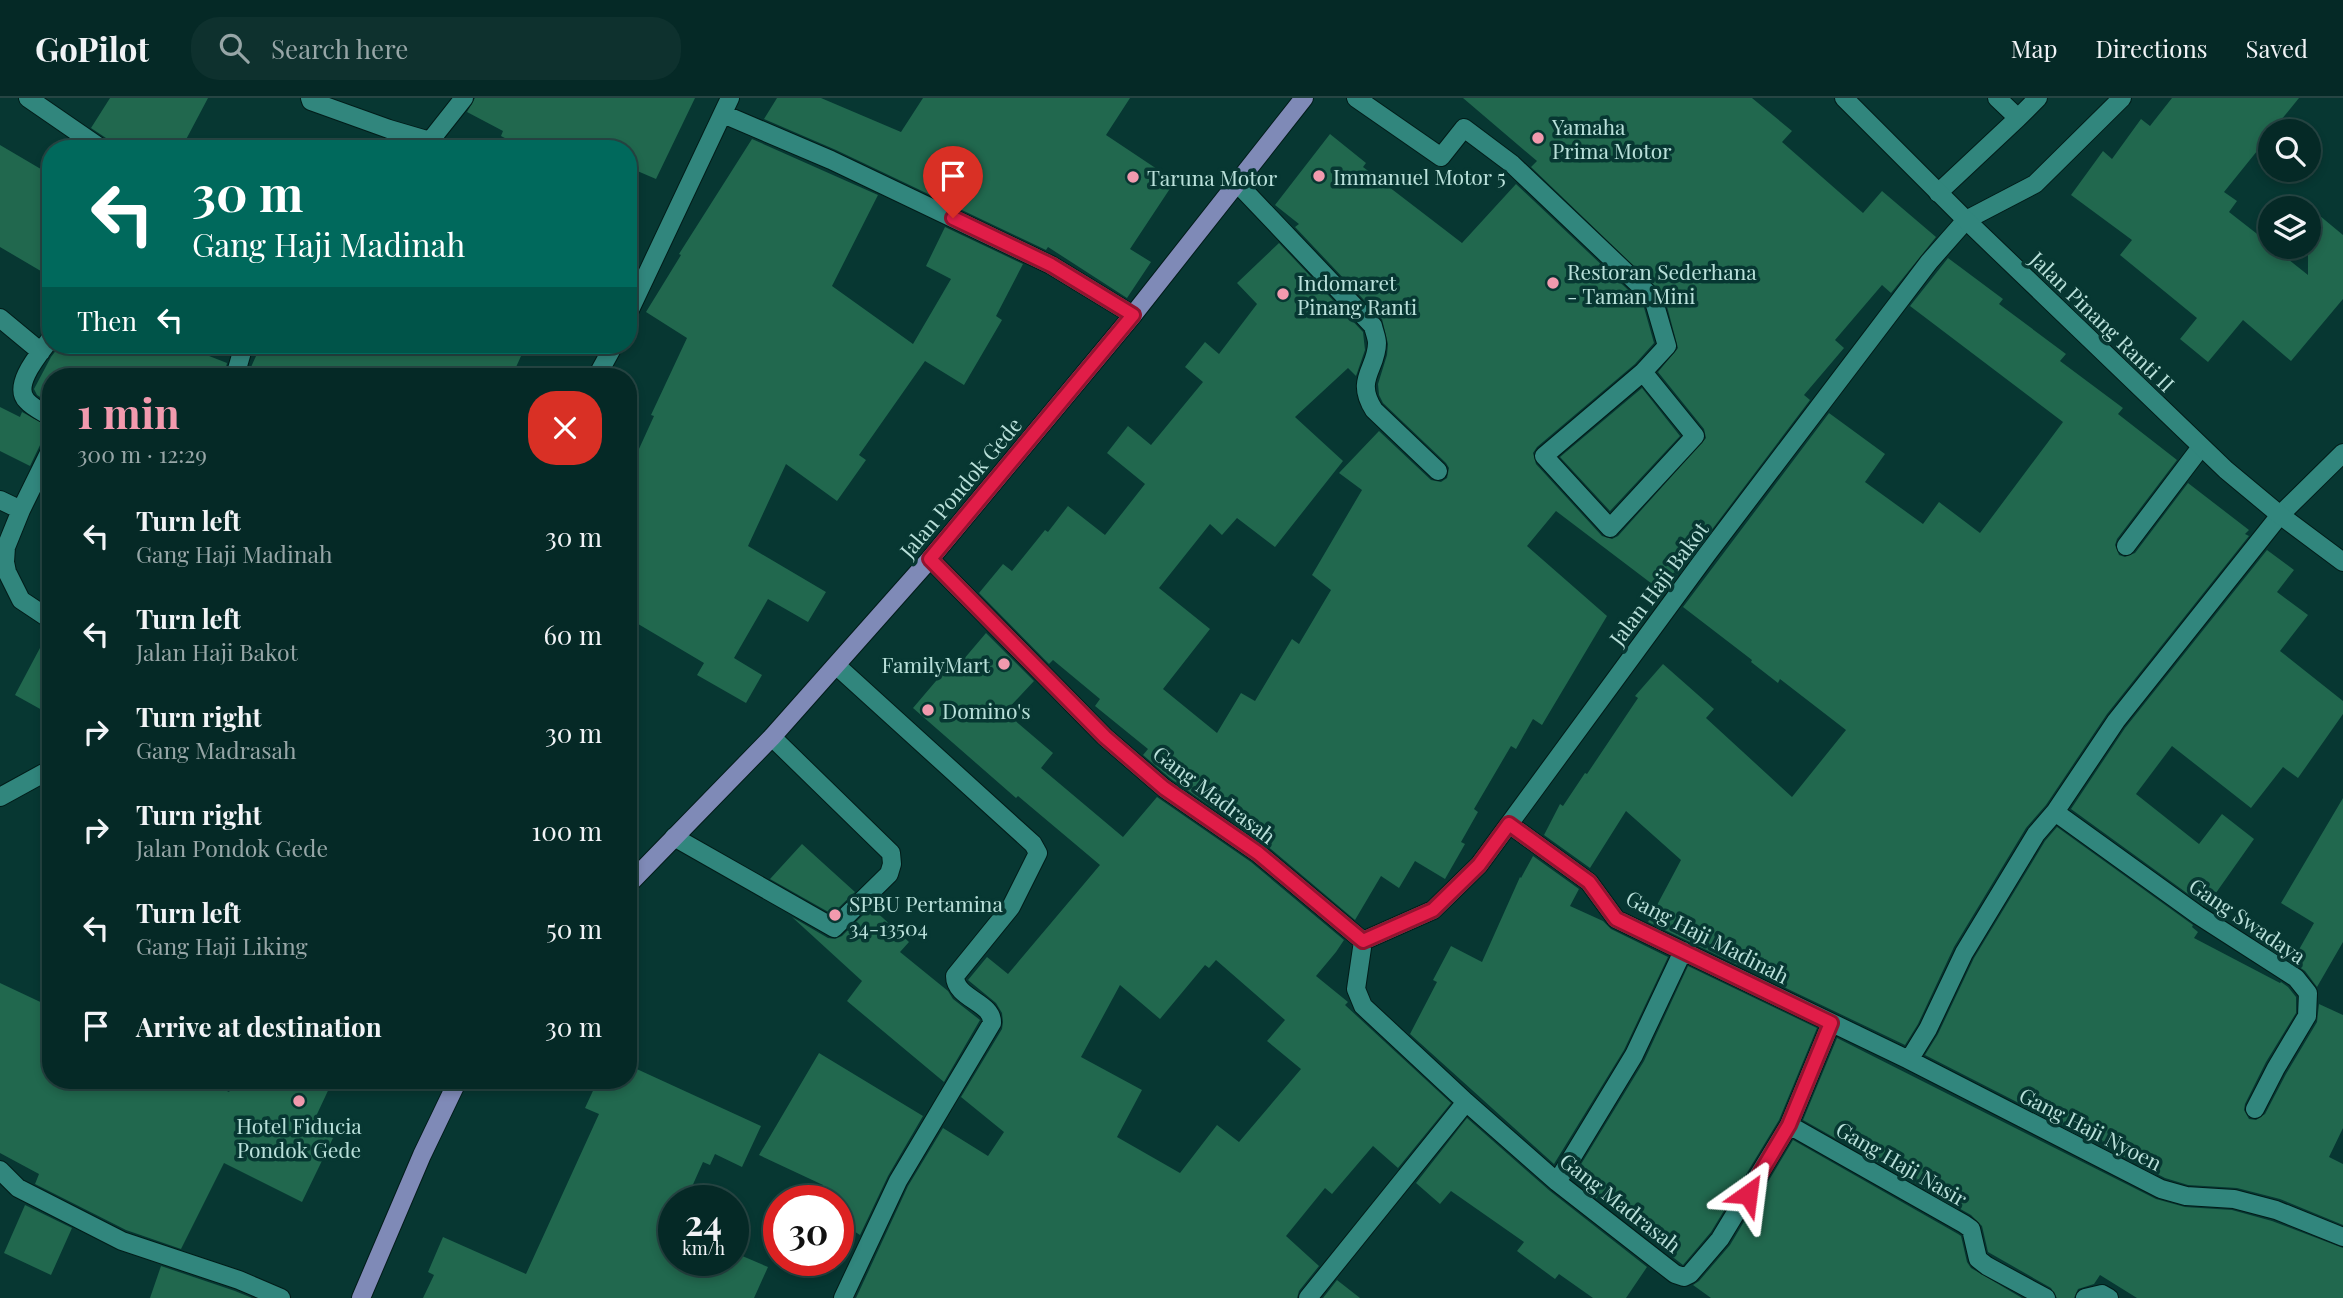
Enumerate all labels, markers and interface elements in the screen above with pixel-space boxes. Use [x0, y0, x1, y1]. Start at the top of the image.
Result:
search box [191, 17, 681, 80]
text: GoPilot [35, 26, 149, 70]
icon: search [215, 29, 253, 67]
text: Search here [271, 31, 408, 66]
text: Map [2011, 32, 2057, 64]
text: Directions [2095, 32, 2208, 64]
text: Saved [2246, 32, 2308, 64]
place label: Yamaha Prima Motor [1551, 112, 1672, 164]
map controls [2258, 119, 2321, 259]
button: search [2258, 119, 2321, 182]
marker: Yamaha Prima Motor [1530, 130, 1546, 146]
pin [923, 146, 983, 218]
icon: arrive [934, 157, 972, 195]
text: 30 m [192, 159, 303, 224]
place label: Immanuel Motor 5 [1333, 162, 1506, 190]
place label: Taruna Motor [1147, 163, 1278, 191]
icon: left [77, 168, 168, 259]
marker: Immanuel Motor 5 [1311, 168, 1327, 184]
marker: Taruna Motor [1125, 169, 1141, 185]
button: layers [2258, 196, 2321, 259]
text: Gang Haji Madinah [192, 222, 465, 265]
street label: Jalan Pinang Ranti II [2024, 244, 2181, 397]
place label: Restoran Sederhana - Taman Mini [1567, 257, 1757, 309]
place label: Indomaret Pinang Ranti [1297, 268, 1417, 320]
marker: Restoran Sederhana - Taman Mini [1545, 275, 1561, 291]
marker: Indomaret Pinang Ranti [1275, 286, 1291, 302]
icon: left [151, 301, 189, 339]
text: Then [77, 303, 137, 338]
text: 1 min [77, 384, 180, 440]
button: close [528, 391, 602, 465]
street label: Jalan Pondok Gede [892, 411, 1027, 564]
text: 300 m · 12:29 [77, 438, 207, 469]
text: Turn left [136, 503, 241, 538]
street label: Jalan Haji Bakot [1602, 515, 1714, 651]
icon: left [77, 517, 115, 555]
text: 30 m [545, 519, 602, 554]
text: Gang Haji Madinah [136, 538, 332, 569]
text: Turn left [136, 601, 241, 636]
icon: left [77, 615, 115, 653]
text: 60 m [543, 617, 602, 652]
text: Jalan Haji Bakot [136, 636, 298, 667]
place label: FamilyMart [881, 650, 991, 678]
marker: FamilyMart [996, 656, 1012, 672]
place label: Domino's [942, 696, 1031, 724]
text: Turn right [136, 699, 262, 734]
marker: Domino's [920, 702, 936, 718]
icon: right [77, 713, 115, 751]
text: 30 m [545, 715, 602, 750]
text: Gang Madrasah [136, 734, 297, 765]
street label: Gang Madrasah [1148, 739, 1282, 850]
text: Turn right [136, 797, 262, 832]
icon: right [77, 811, 115, 849]
text: 100 m [532, 813, 602, 848]
text: Jalan Pondok Gede [136, 832, 328, 863]
street label: Gang Swadaya [2184, 871, 2312, 970]
street label: Gang Haji Madinah [1622, 883, 1795, 989]
place label: SPBU Pertamina 34-13504 [849, 889, 1003, 941]
text: Turn left [136, 895, 241, 930]
marker: SPBU Pertamina 34-13504 [827, 907, 843, 923]
icon: left [77, 909, 115, 947]
text: 50 m [546, 911, 602, 946]
text: Gang Haji Liking [136, 930, 308, 961]
icon: arrive [77, 1007, 115, 1045]
text: Arrive at destination [136, 1009, 382, 1044]
text: 30 m [545, 1009, 602, 1044]
street label: Gang Haji Nyoen [2015, 1080, 2168, 1176]
marker: Hotel Fiducia Pondok Gede [291, 1093, 307, 1109]
place label: Hotel Fiducia Pondok Gede [236, 1111, 362, 1163]
street label: Gang Haji Nasir [1831, 1114, 1973, 1212]
street label: Gang Madrasah [1555, 1146, 1688, 1259]
position arrow [1711, 1157, 1785, 1231]
speed limit sign: 30 [763, 1185, 854, 1276]
text: 24 [685, 1198, 722, 1245]
text: km/h [682, 1236, 725, 1260]

